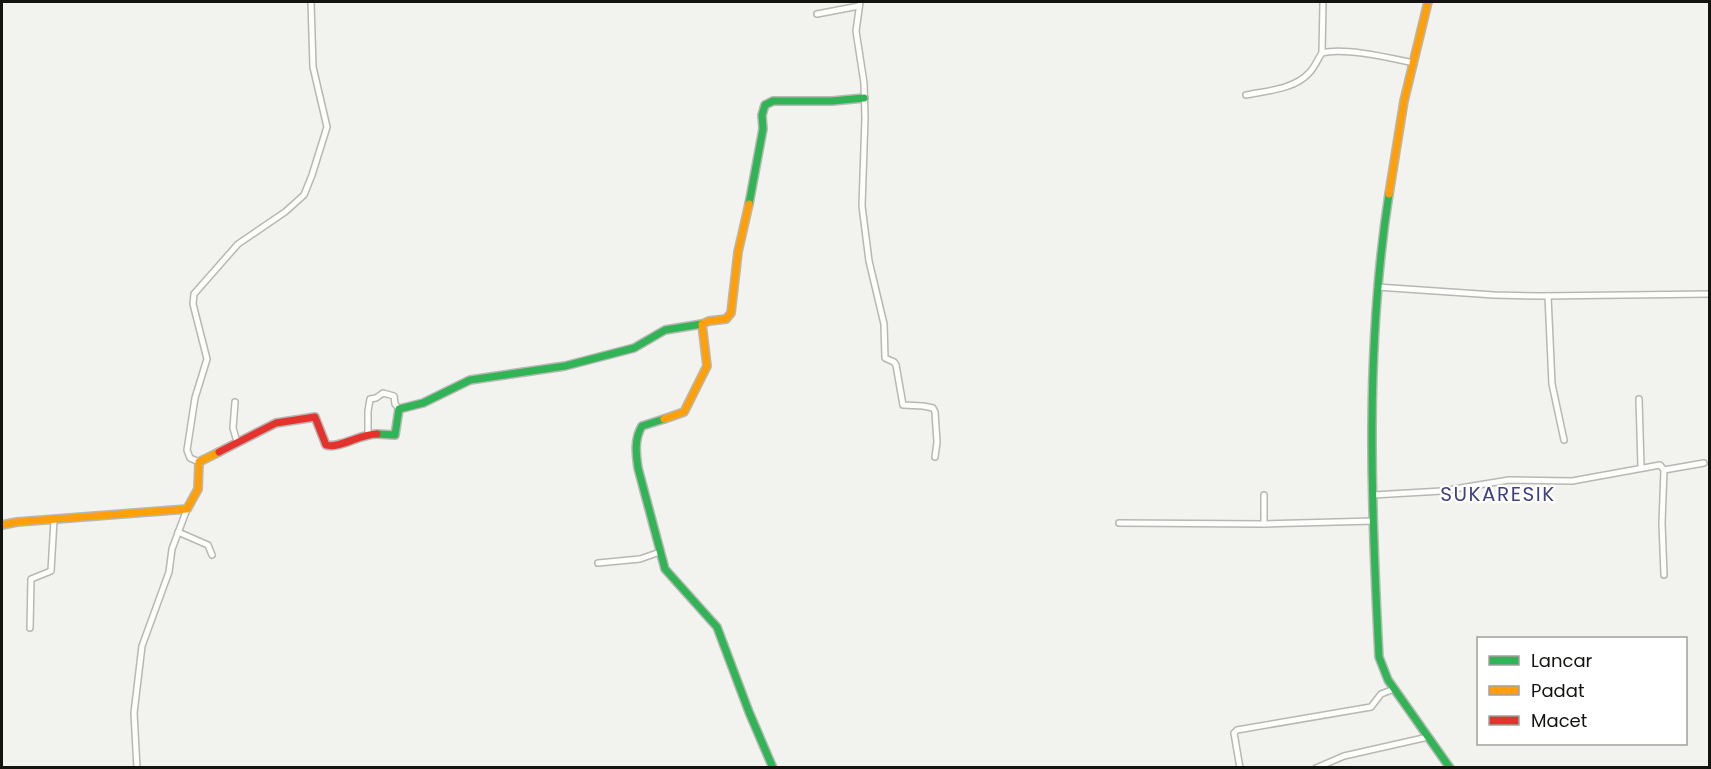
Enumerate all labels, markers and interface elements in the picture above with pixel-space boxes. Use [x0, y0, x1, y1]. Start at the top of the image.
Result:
district label: SUKARESIK [1440, 480, 1556, 508]
legend [1477, 637, 1687, 745]
text: Lancar [1531, 648, 1593, 673]
text: Padat [1531, 678, 1584, 703]
text: Macet [1531, 708, 1587, 733]

